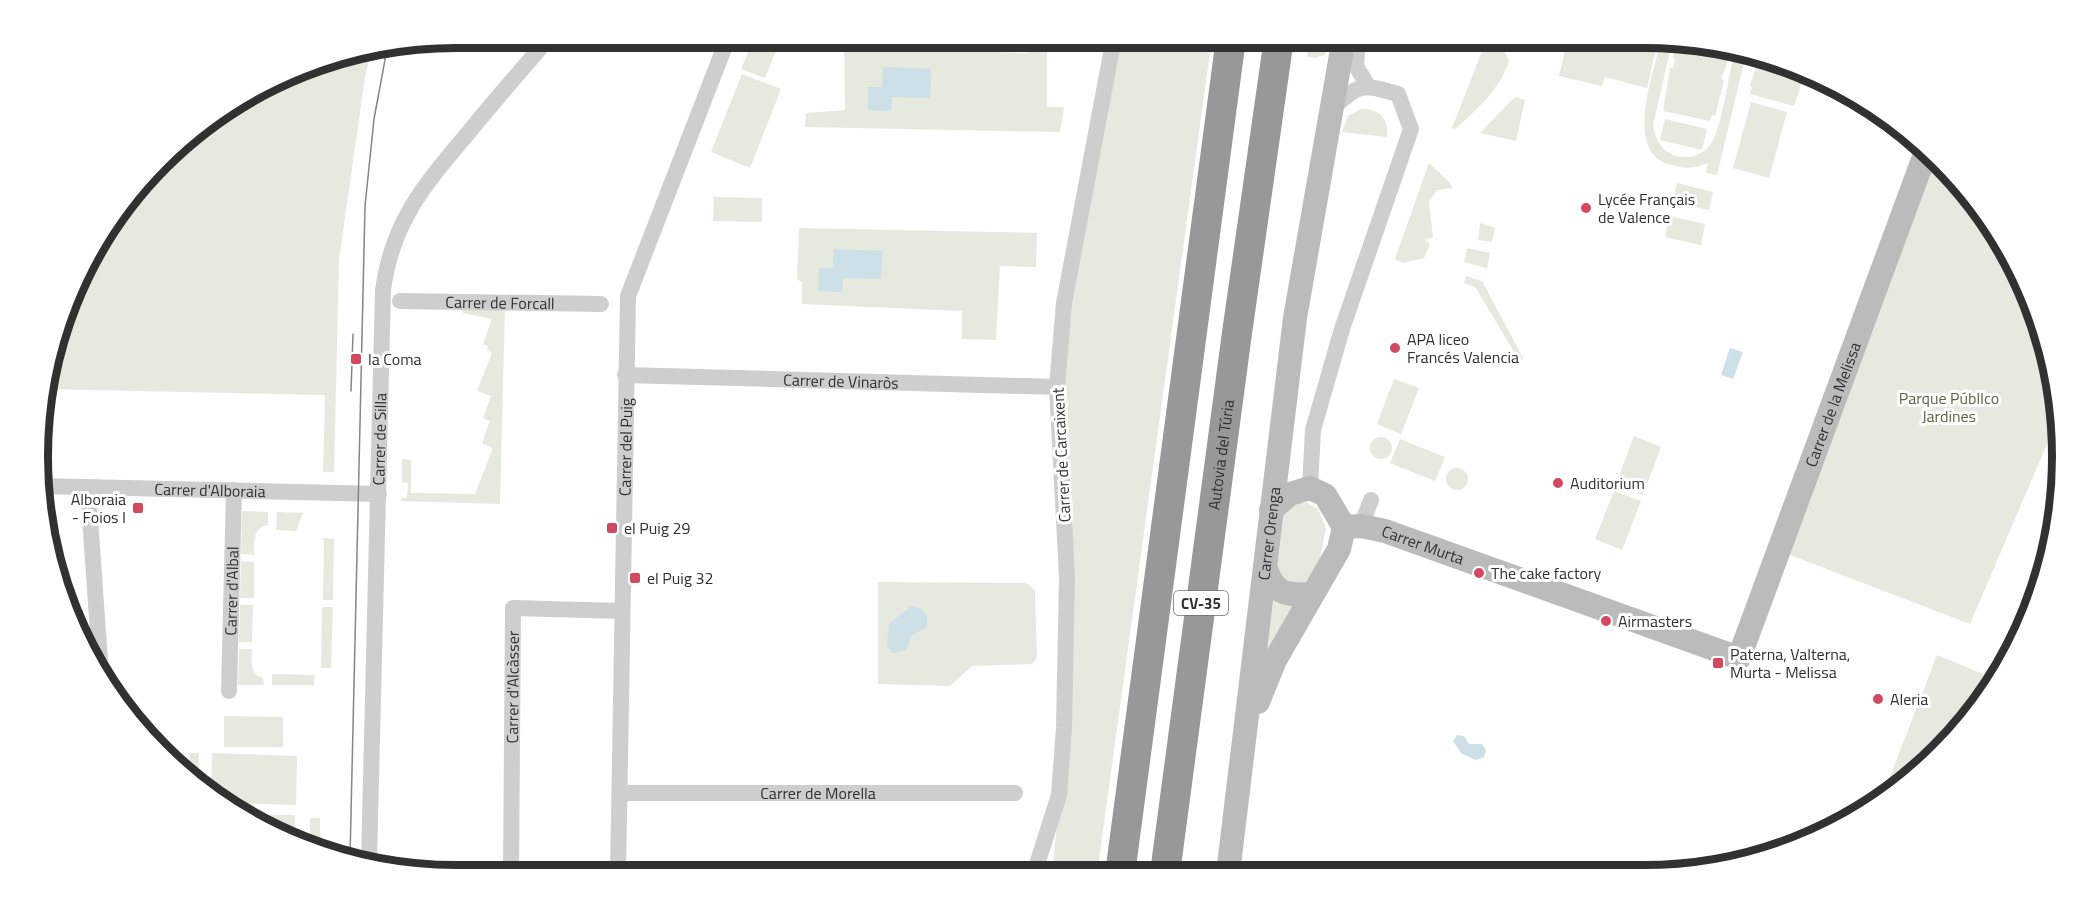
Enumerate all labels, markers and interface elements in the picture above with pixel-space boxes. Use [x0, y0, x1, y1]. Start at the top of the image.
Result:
place label: Lycée Français de Valence [1598, 187, 1695, 229]
marker: Lycée Français de Valence [1579, 201, 1593, 215]
street label: Carrer de Forcall [445, 290, 555, 315]
place label: APA liceo Francés Valencia [1407, 327, 1519, 369]
street label: Carrer de la Melissa [1799, 338, 1867, 470]
marker: APA liceo Francés Valencia [1388, 341, 1402, 355]
place label: la Coma [368, 347, 422, 371]
marker: la Coma [349, 352, 363, 366]
street label: Carrer de Vinaròs [783, 367, 899, 395]
park label: Parque PúblIco Jardines [1899, 386, 1999, 428]
street label: Carrer de Carcaixent [1045, 387, 1077, 523]
street label: Carrer de Silla [366, 393, 392, 486]
street label: Carrer del Puig [613, 398, 638, 496]
street label: Autovia del Túria [1202, 398, 1240, 511]
place label: Auditorium [1570, 471, 1645, 495]
marker: Auditorium [1551, 476, 1565, 490]
street label: Carrer d'Alboraia [154, 477, 266, 503]
street label: Carrer Orenga [1251, 485, 1287, 581]
place label: Alboraia - Foios I [71, 487, 126, 529]
marker: Alboraia - Foios I [131, 501, 145, 515]
place label: el Puig 29 [624, 516, 690, 540]
street label: Carrer Murta [1379, 519, 1468, 570]
marker: el Puig 29 [605, 521, 619, 535]
street label: Carrer d'Albal [218, 546, 245, 636]
place label: The cake factory [1491, 561, 1602, 585]
place label: el Puig 32 [647, 566, 713, 590]
marker: The cake factory [1472, 566, 1486, 580]
marker: el Puig 32 [628, 571, 642, 585]
road number: CV-35 [1174, 591, 1228, 615]
place label: Airmasters [1618, 609, 1692, 633]
marker: Airmasters [1599, 614, 1613, 628]
street label: Carrer d'Alcàsser [500, 630, 525, 743]
place label: Paterna, Valterna, Murta - Melissa [1730, 642, 1850, 684]
marker: Paterna, Valterna, Murta - Melissa [1711, 656, 1725, 670]
place label: Aleria [1890, 687, 1928, 711]
marker: Aleria [1871, 692, 1885, 706]
street label: Carrer de Morella [760, 781, 876, 805]

